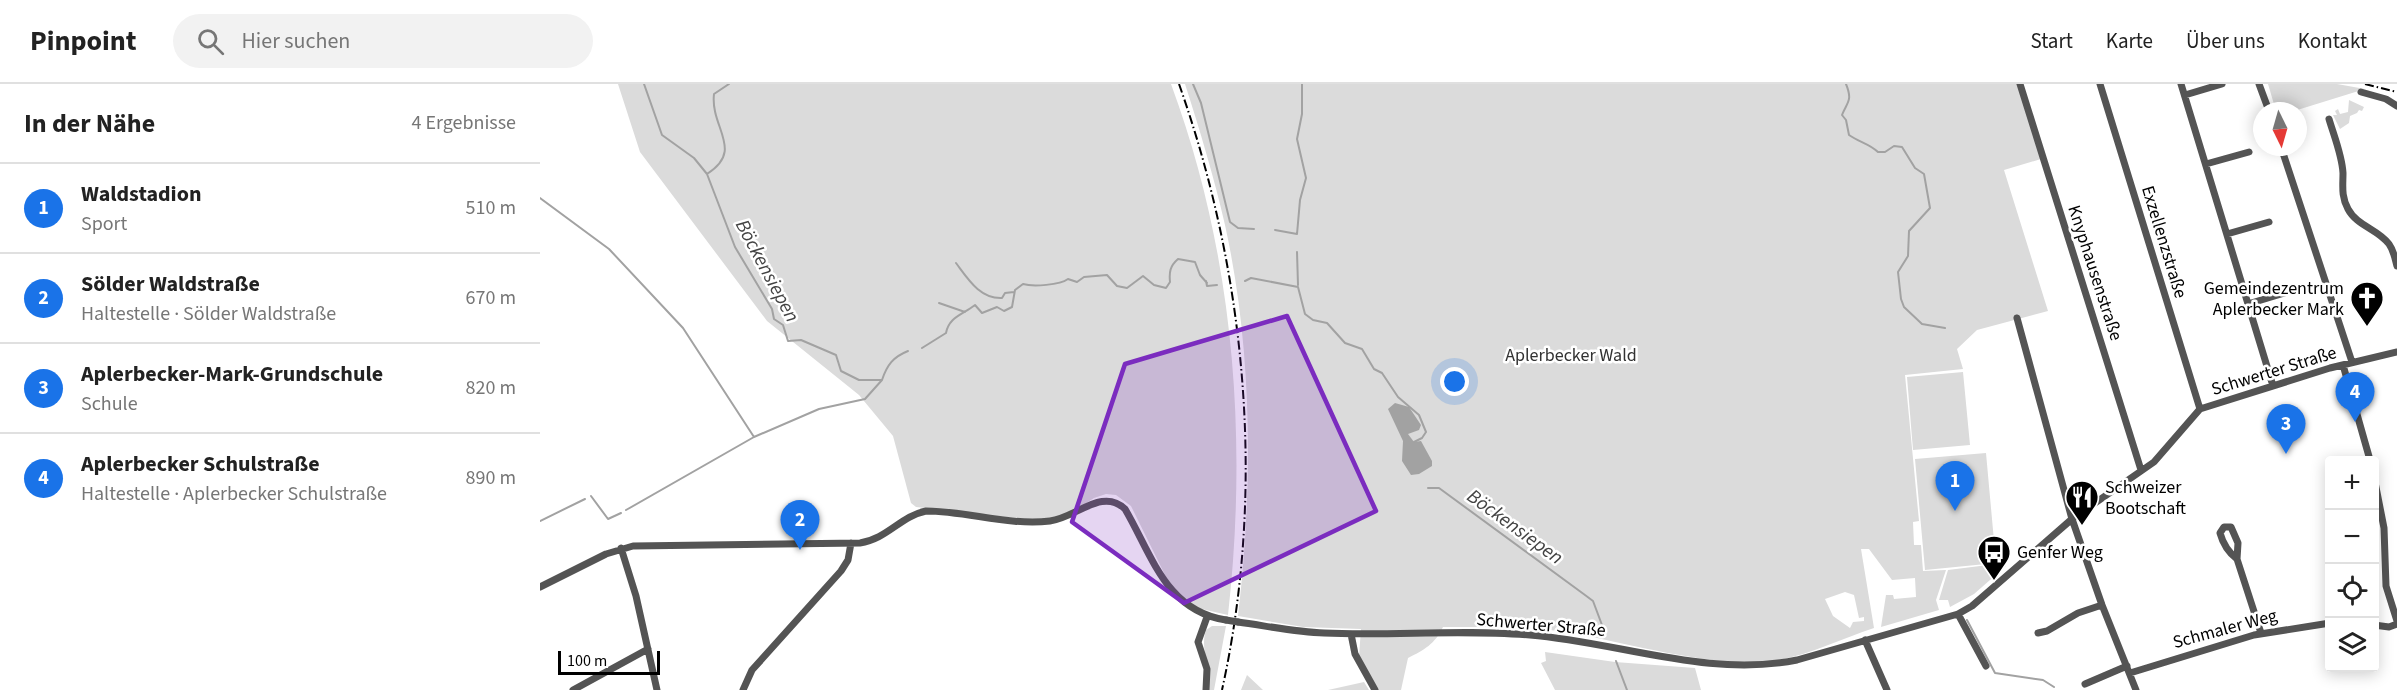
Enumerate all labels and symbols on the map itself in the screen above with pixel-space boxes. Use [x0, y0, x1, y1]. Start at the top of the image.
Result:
north arrow [2253, 102, 2307, 156]
street label: Exzellenzstraße [2135, 183, 2193, 301]
street label: Knyphausenstraße [2061, 202, 2129, 344]
water label: Böckensiepen [728, 215, 806, 327]
place label: Gemeindezentrum Aplerbecker Mark [2204, 276, 2344, 322]
church icon: Gemeindezentrum Aplerbecker Mark [2349, 280, 2385, 327]
street label: Schwerter Straße [2208, 340, 2340, 402]
park label: Aplerbecker Wald [1505, 343, 1637, 368]
your location [1440, 367, 1469, 396]
pin: 4 [2336, 372, 2374, 422]
pin: 3 [2266, 404, 2306, 454]
pin: 1 [1936, 462, 1974, 511]
place label: Schweizer Bootschaft [2105, 475, 2186, 521]
restaurant icon: Schweizer Bootschaft [2064, 479, 2100, 526]
water label: Böckensiepen [1461, 483, 1569, 571]
pin: 2 [780, 500, 820, 550]
bus stop icon: Genfer Weg [1976, 534, 2012, 581]
place label: Genfer Weg [2017, 540, 2103, 565]
street label: Schmaler Weg [2170, 603, 2280, 655]
street label: Schwerter Straße [1475, 607, 1607, 643]
scale bar [558, 648, 660, 676]

